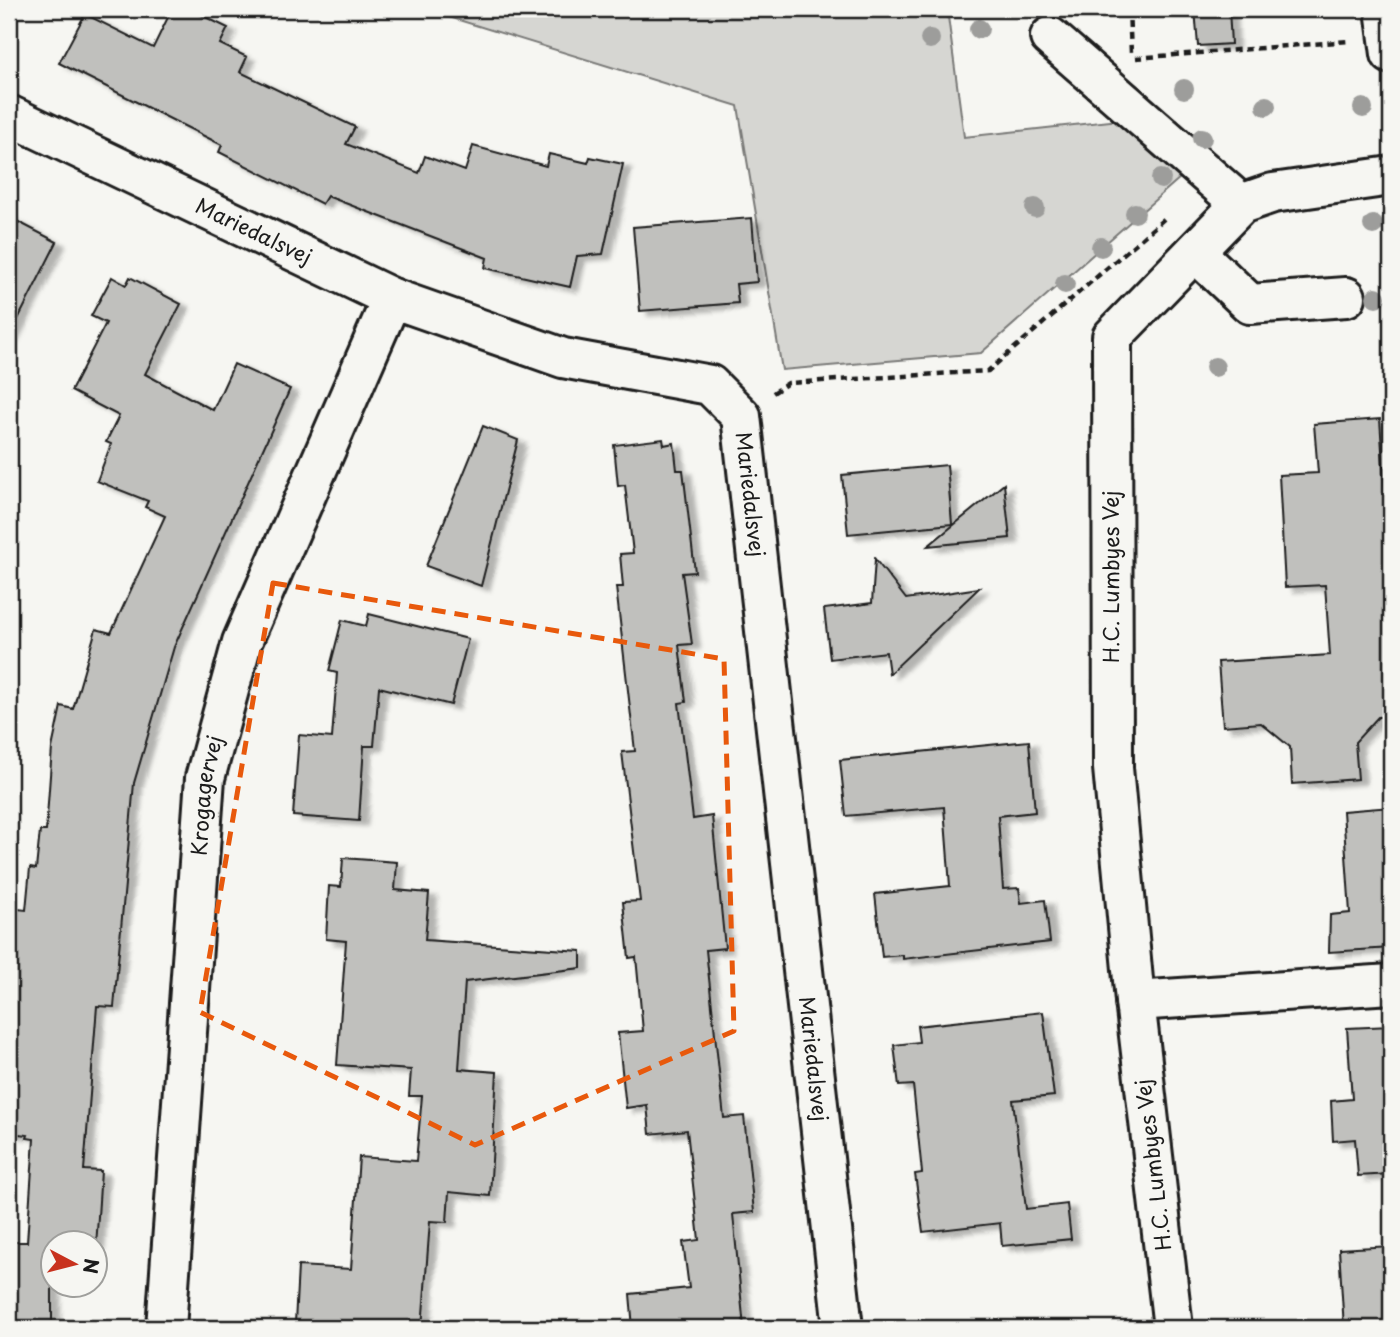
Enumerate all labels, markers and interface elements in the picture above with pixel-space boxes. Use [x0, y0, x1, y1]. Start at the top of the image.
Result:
street label: Mariedalsvej [191, 188, 318, 272]
street label: Mariedalsvej [729, 430, 775, 559]
street label: H.C. Lumbyes Vej [1094, 491, 1126, 663]
street label: Krogagervej [182, 732, 230, 857]
street label: Mariedalsvej [792, 995, 838, 1123]
street label: H.C. Lumbyes Vej [1126, 1078, 1178, 1253]
north arrow [38, 1228, 108, 1298]
text: N [77, 1257, 107, 1275]

